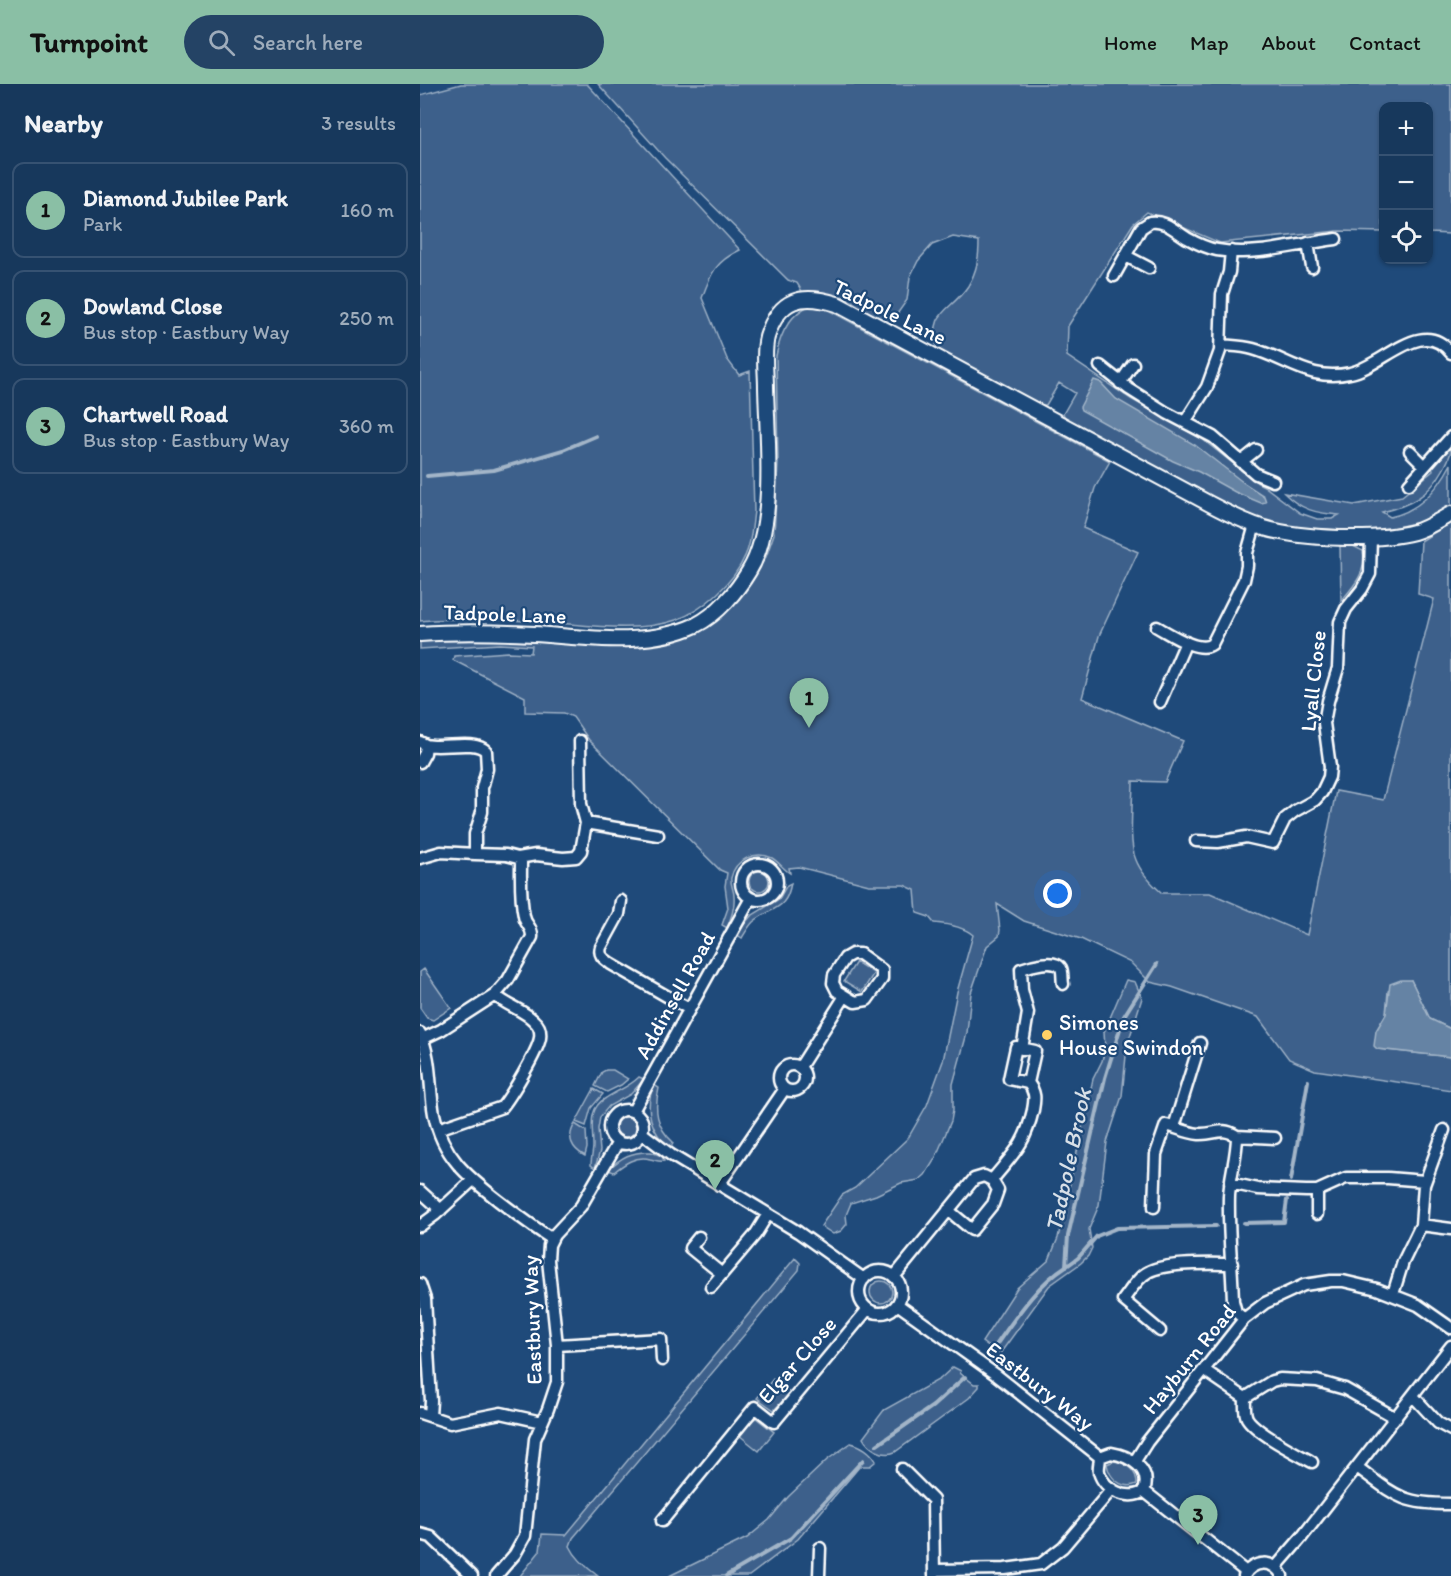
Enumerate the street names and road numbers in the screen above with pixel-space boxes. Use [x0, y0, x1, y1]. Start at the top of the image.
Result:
street label: Tadpole Lane [829, 273, 951, 351]
street label: Tadpole Lane [443, 598, 567, 630]
street label: Lyall Close [1294, 629, 1332, 733]
street label: Addinsell Road [629, 926, 721, 1064]
street label: Eastbury Way [516, 1254, 548, 1385]
street label: Hayburn Road [1136, 1298, 1242, 1420]
street label: Elgar Close [752, 1311, 842, 1409]
street label: Eastbury Way [981, 1335, 1100, 1437]

